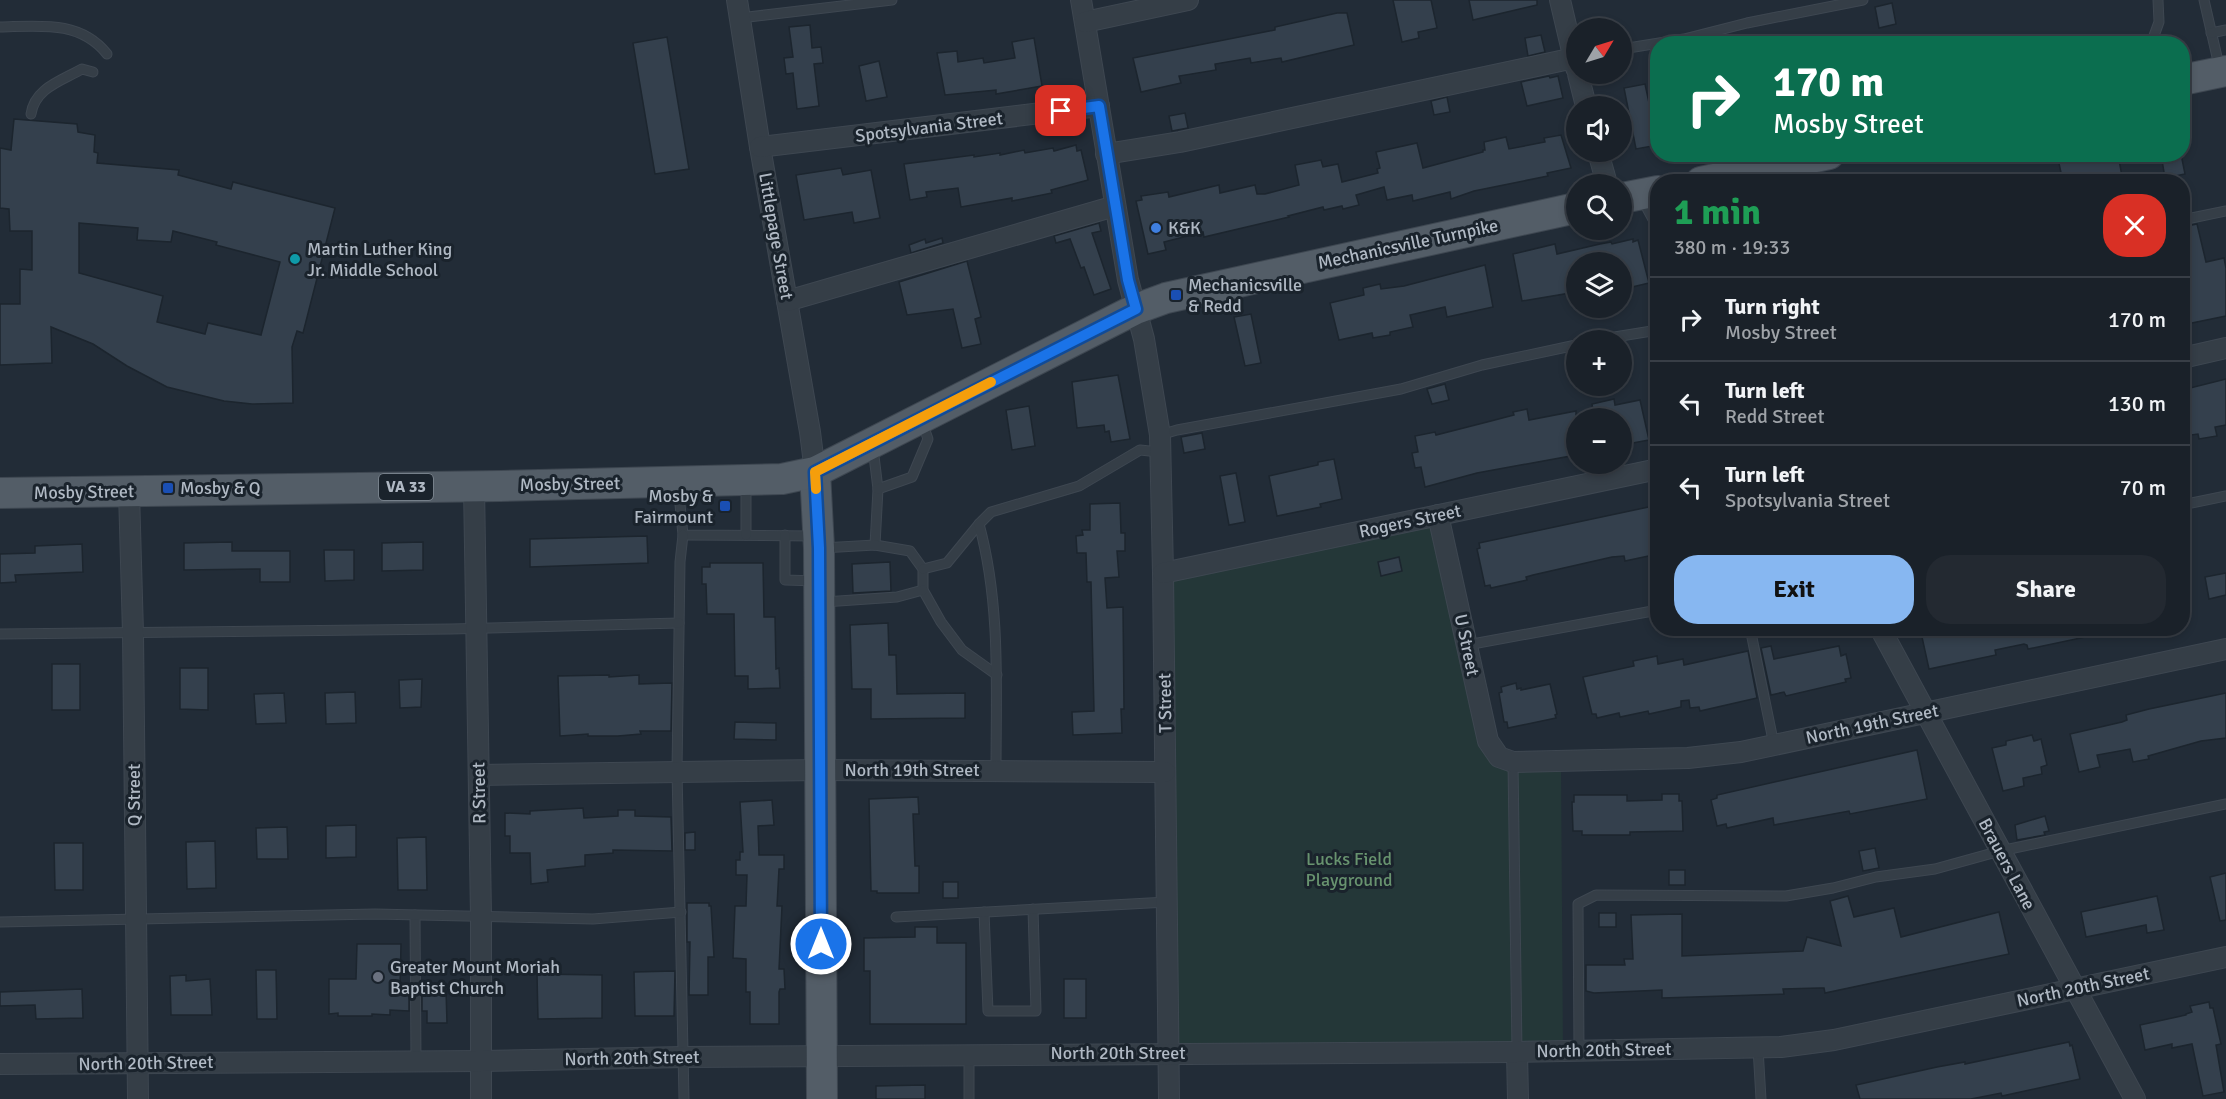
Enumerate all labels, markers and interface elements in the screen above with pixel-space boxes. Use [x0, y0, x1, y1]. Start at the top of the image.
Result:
north arrow [1566, 18, 1632, 84]
map controls [1566, 18, 1632, 474]
text: 170 m [1773, 57, 1884, 108]
icon: right [1674, 60, 1752, 138]
pin [1035, 85, 1086, 136]
icon: arrive [1044, 94, 1077, 127]
button: sound [1566, 96, 1632, 162]
street label: Spotsylvania Street [854, 107, 1004, 147]
text: Mosby Street [1773, 108, 1924, 141]
street label: Littlepage Street [754, 171, 798, 301]
button: search [1566, 174, 1632, 240]
text: 1 min [1674, 190, 1761, 235]
button: close [2103, 194, 2166, 257]
street label: Mechanicsville Turnpike [1316, 214, 1500, 274]
place label: K&K [1168, 217, 1201, 239]
marker: K&K [1149, 221, 1163, 235]
text: 380 m · 19:33 [1674, 235, 1790, 260]
place label: Martin Luther King Jr. Middle School [307, 238, 452, 281]
marker: Martin Luther King Jr. Middle School [288, 252, 302, 266]
button: layers [1566, 252, 1632, 318]
place label: Mechanicsville & Redd [1188, 274, 1302, 317]
marker: Mechanicsville & Redd [1169, 288, 1183, 302]
text: Turn right [1725, 293, 1820, 320]
icon: right [1674, 303, 1707, 336]
text: 170 m [2108, 306, 2166, 333]
text: Mosby Street [1725, 320, 1837, 345]
button: + [1566, 330, 1632, 396]
text: Turn left [1725, 377, 1805, 404]
icon: left [1674, 387, 1707, 420]
text: 130 m [2108, 390, 2166, 417]
text: Redd Street [1725, 404, 1824, 429]
button: − [1566, 408, 1632, 474]
text: Turn left [1725, 461, 1805, 488]
icon: left [1674, 471, 1707, 504]
street label: Mosby Street [520, 472, 620, 496]
road number: VA 33 [379, 474, 433, 500]
text: 70 m [2120, 474, 2166, 501]
place label: Mosby & Q [180, 477, 261, 499]
street label: Mosby Street [34, 480, 134, 504]
marker: Mosby & Q [161, 481, 175, 495]
place label: Mosby & Fairmount [634, 485, 713, 528]
text: Spotsylvania Street [1725, 488, 1890, 513]
marker: Mosby & Fairmount [718, 499, 732, 513]
street label: Rogers Street [1357, 499, 1463, 543]
button: Exit [1674, 555, 1914, 624]
button: Share [1926, 555, 2166, 624]
street label: U Street [1450, 612, 1484, 678]
street label: T Street [1153, 673, 1177, 733]
street label: North 19th Street [1804, 699, 1940, 749]
street label: North 19th Street [844, 759, 980, 781]
street label: R Street [467, 762, 491, 824]
street label: Q Street [123, 764, 145, 826]
street label: Brauers Lane [1974, 814, 2040, 914]
park label: Lucks Field Playground [1305, 848, 1393, 891]
position arrow [789, 912, 853, 976]
place label: Greater Mount Moriah Baptist Church [390, 956, 560, 999]
street label: North 20th Street [2015, 962, 2151, 1012]
marker: Greater Mount Moriah Baptist Church [371, 970, 385, 984]
street label: North 20th Street [1536, 1038, 1672, 1062]
street label: North 20th Street [1050, 1042, 1186, 1064]
street label: North 20th Street [564, 1046, 700, 1070]
street label: North 20th Street [78, 1051, 214, 1075]

